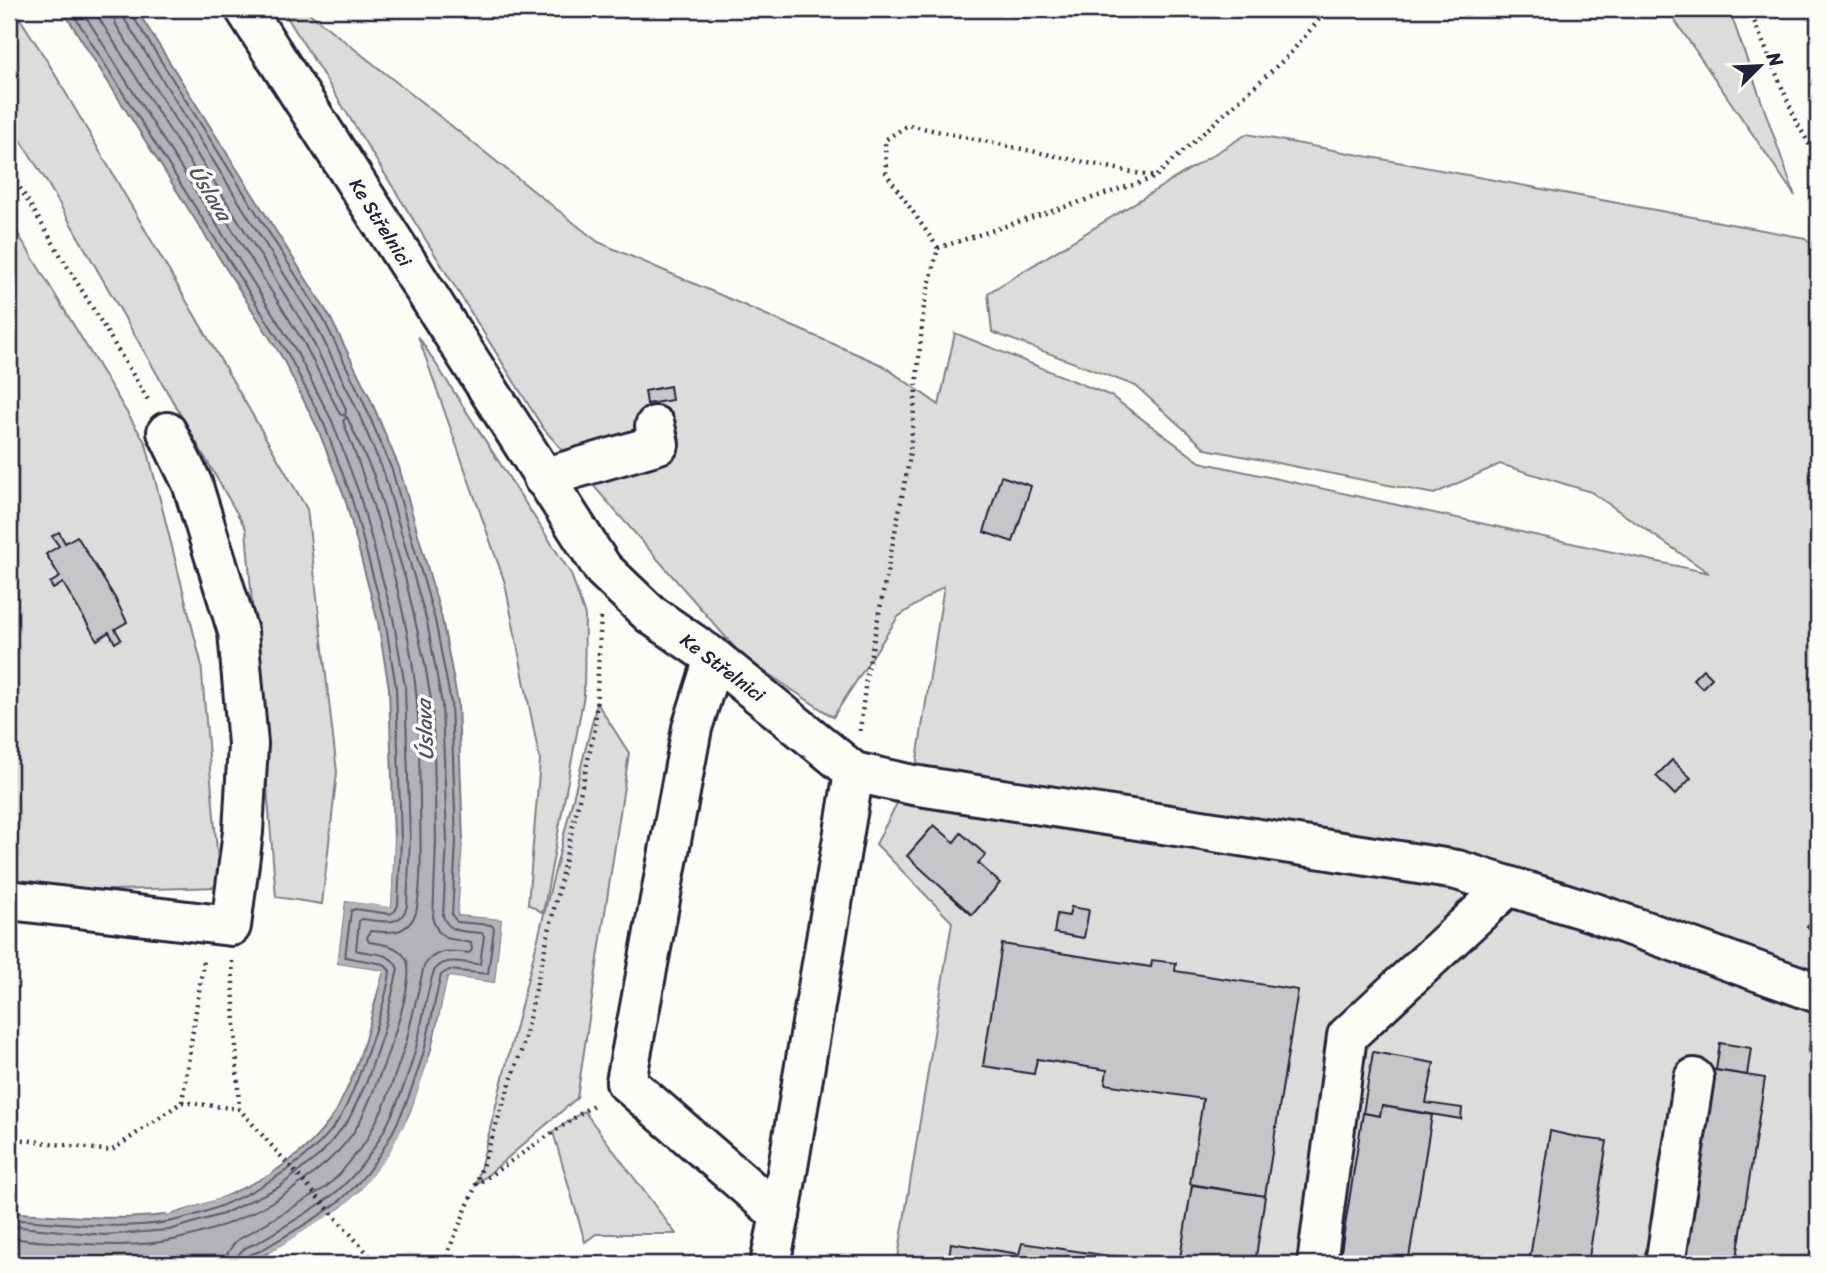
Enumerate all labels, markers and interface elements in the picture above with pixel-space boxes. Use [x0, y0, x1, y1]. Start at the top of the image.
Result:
north arrow [1726, 32, 1796, 102]
text: N [1757, 46, 1793, 73]
water label: Úslava [178, 157, 243, 231]
street label: Ke Střelnici [340, 171, 421, 274]
street label: Ke Střelnici [673, 624, 773, 711]
water label: Úslava [404, 696, 446, 761]

